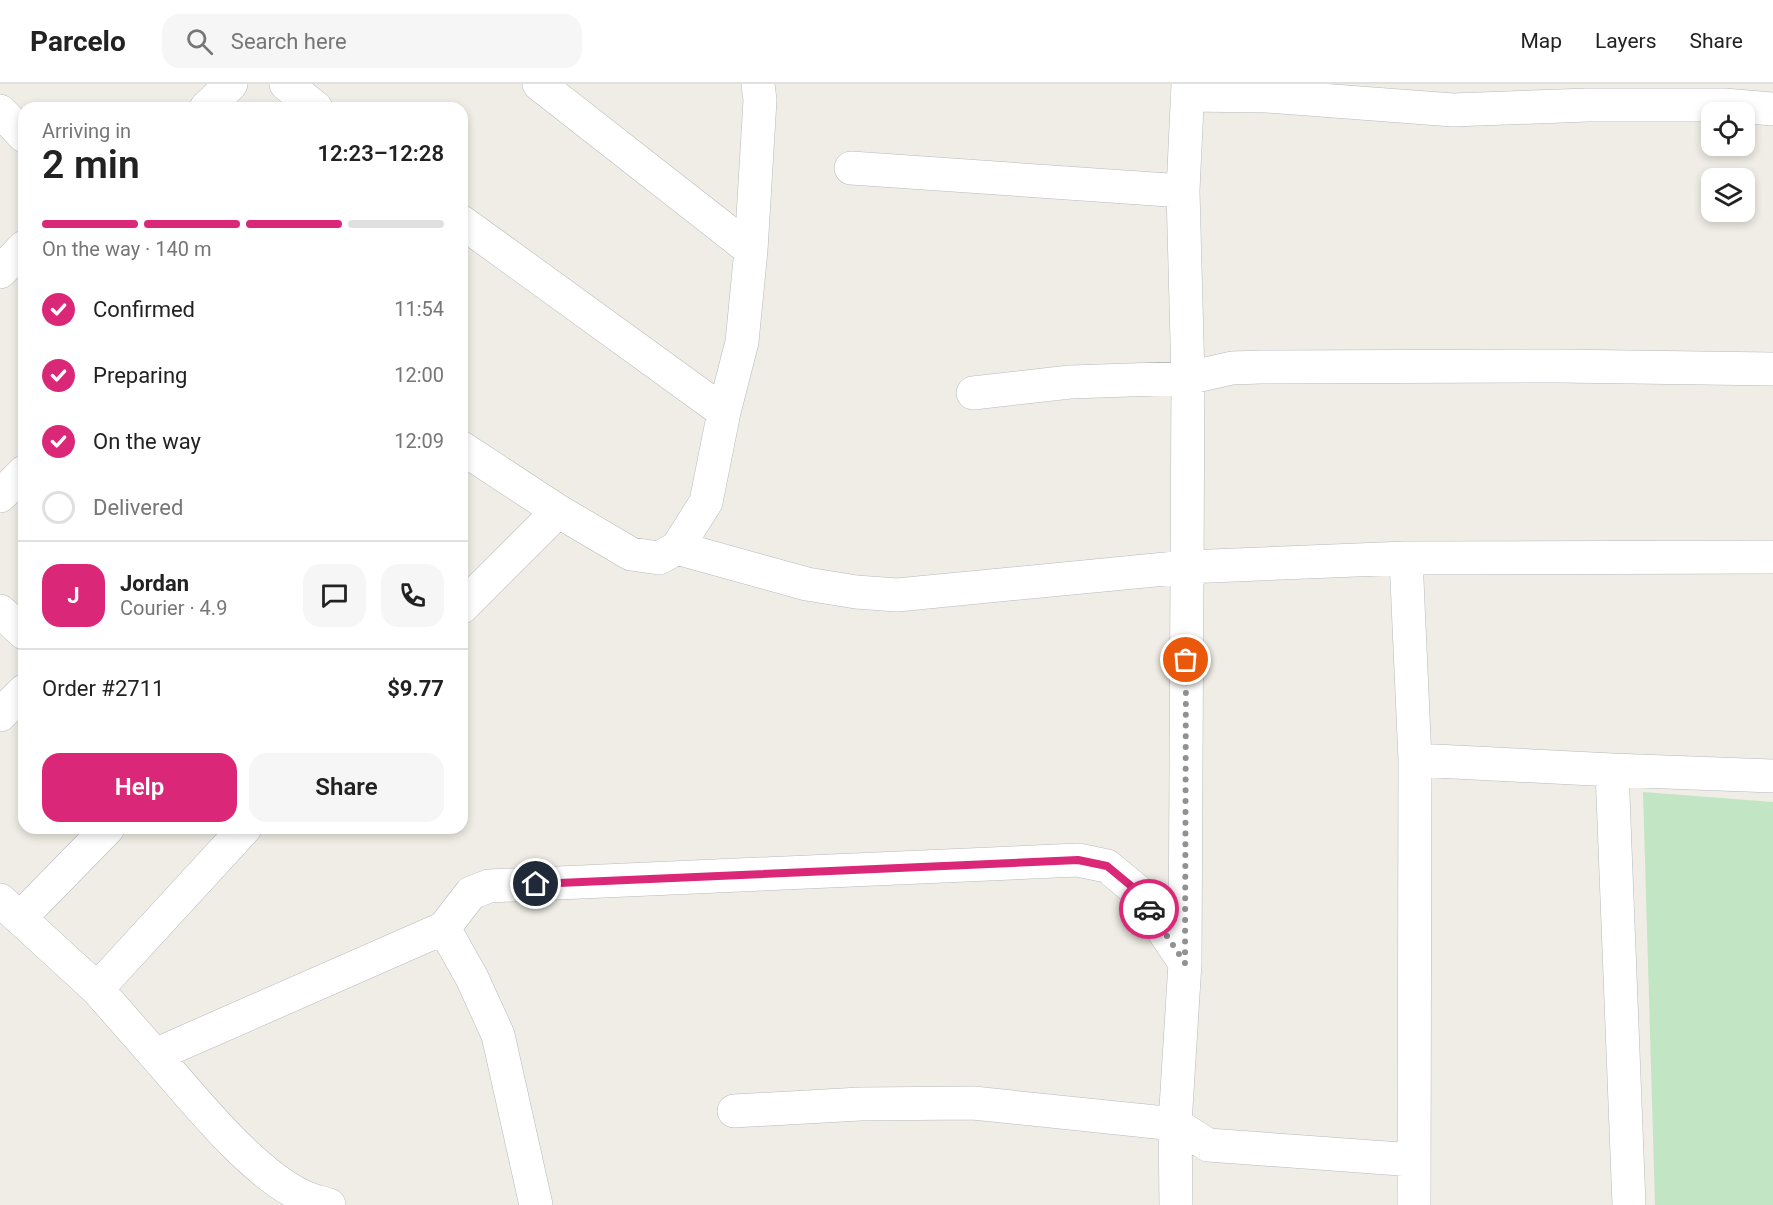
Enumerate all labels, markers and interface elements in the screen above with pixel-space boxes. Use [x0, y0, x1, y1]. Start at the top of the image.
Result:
search box [162, 14, 582, 68]
text: Parcelo [30, 25, 126, 58]
icon: search [183, 25, 216, 58]
text: Search here [231, 29, 347, 54]
text: Map [1520, 29, 1562, 53]
text: Layers [1595, 29, 1656, 53]
text: Share [1689, 29, 1743, 53]
map controls [1701, 102, 1755, 222]
button: locate [1701, 102, 1755, 156]
text: Arriving in [42, 119, 131, 143]
text: 12:23–12:28 [317, 141, 444, 166]
text: 2 min [42, 142, 140, 188]
button: layers [1701, 168, 1755, 222]
text: On the way · 140 m [42, 237, 211, 261]
icon: check [42, 293, 75, 326]
text: Confirmed [93, 297, 195, 322]
text: 11:54 [394, 297, 444, 321]
icon: check [42, 359, 75, 392]
text: Preparing [93, 363, 187, 388]
text: 12:00 [394, 363, 444, 387]
icon: check [42, 425, 75, 458]
text: On the way [93, 429, 201, 454]
text: 12:09 [394, 429, 444, 453]
text: Delivered [93, 495, 183, 520]
button: chat [303, 564, 366, 627]
button: phone [381, 564, 444, 627]
text: Jordan [120, 571, 189, 596]
text: J [67, 583, 80, 608]
text: Courier · 4.9 [120, 596, 227, 620]
pin [1160, 634, 1211, 685]
icon: bag [1169, 643, 1202, 676]
text: Order #2711 [42, 676, 164, 701]
text: $9.77 [387, 676, 444, 701]
button: Help [42, 753, 237, 822]
button: Share [249, 753, 444, 822]
pin [510, 858, 561, 909]
icon: home [519, 867, 552, 900]
courier [1119, 879, 1179, 939]
icon: car [1133, 893, 1166, 926]

